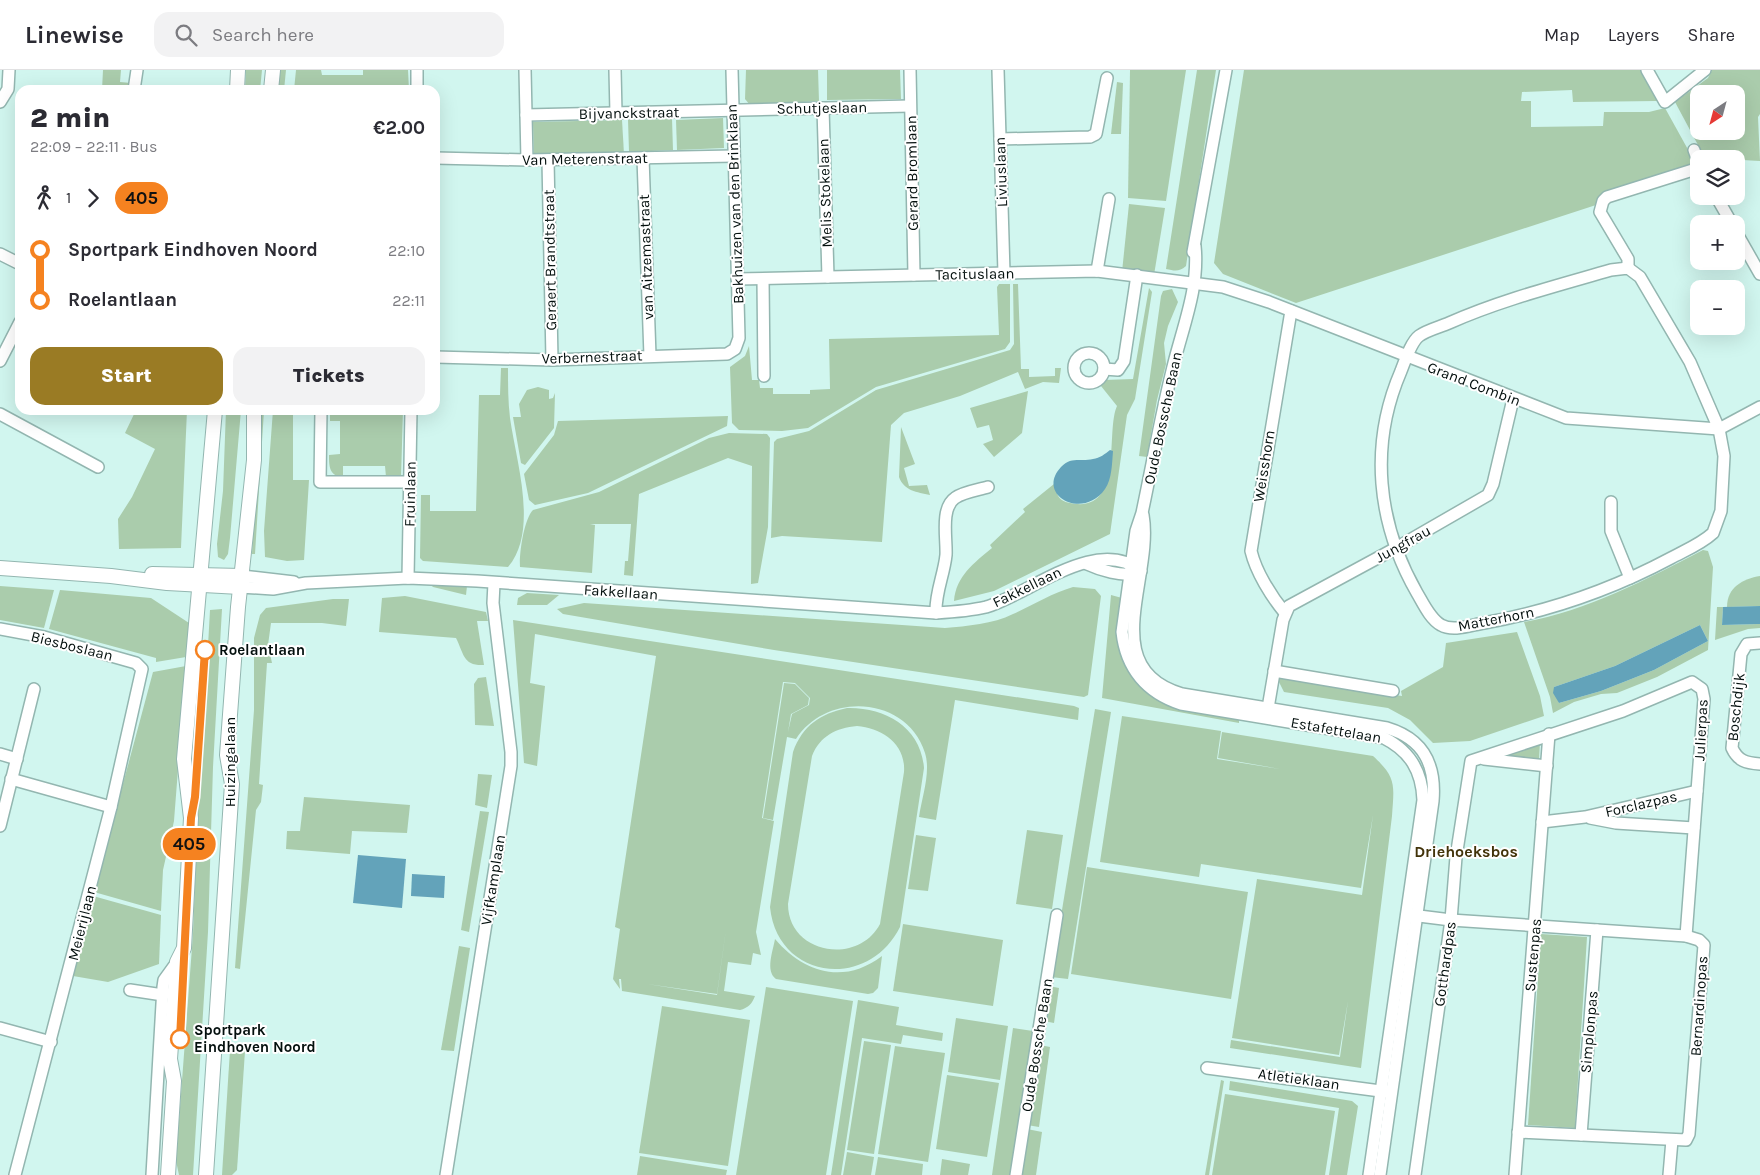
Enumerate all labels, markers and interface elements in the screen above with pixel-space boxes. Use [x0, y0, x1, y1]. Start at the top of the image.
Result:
search box [154, 12, 504, 57]
text: Linewise [25, 21, 124, 49]
icon: search [172, 21, 200, 49]
text: Search here [212, 24, 314, 46]
text: Map [1544, 24, 1580, 46]
text: Layers [1608, 24, 1660, 46]
text: Share [1688, 24, 1735, 46]
north arrow [1690, 85, 1745, 140]
map controls [1690, 85, 1745, 335]
street label: Schutjeslaan [777, 98, 867, 118]
text: 2 min [30, 101, 110, 134]
street label: Bijvanckstraat [579, 103, 680, 123]
street label: Bakhuizen van den Brinklaan [723, 104, 747, 304]
street label: Gerard Bromlaan [902, 115, 922, 231]
text: €2.00 [373, 117, 425, 139]
text: 22:09 – 22:11 · Bus [30, 137, 157, 156]
street label: Liviuslaan [991, 137, 1011, 207]
street label: Melis Stokelaan [814, 138, 836, 248]
street label: Van Meterenstraat [522, 149, 648, 169]
button: layers [1690, 150, 1745, 205]
icon: walk [30, 184, 58, 212]
icon: forward [79, 184, 107, 212]
text: 405 [125, 187, 158, 209]
text: 1 [66, 188, 71, 207]
street label: Geraert Brandtstraat [540, 189, 560, 331]
street label: van Aitzemastraat [635, 194, 657, 320]
button: + [1690, 215, 1745, 270]
text: Sportpark Eindhoven Noord [68, 239, 318, 261]
text: 22:10 [388, 241, 425, 260]
street label: Tacituslaan [935, 264, 1015, 284]
button: − [1690, 280, 1745, 335]
text: Roelantlaan [68, 289, 177, 311]
text: 22:11 [392, 291, 425, 310]
street label: Verbernestraat [541, 346, 643, 368]
button: Start [30, 347, 223, 405]
button: Tickets [233, 347, 425, 405]
street label: Oude Bossche Baan [1140, 350, 1186, 486]
street label: Grand Combin [1425, 358, 1523, 410]
street label: Weisshorn [1249, 429, 1279, 503]
street label: Fruinlaan [400, 461, 420, 527]
street label: Jungfrau [1372, 521, 1434, 567]
street label: Fakkellaan [990, 563, 1064, 611]
street label: Fakkellaan [583, 580, 659, 604]
street label: Matterhorn [1456, 603, 1536, 635]
street label: Biesboslaan [29, 627, 115, 665]
marker: Roelantlaan [195, 640, 215, 660]
place label: Roelantlaan [219, 641, 305, 659]
street label: Boschdijk [1723, 672, 1749, 742]
street label: Julierpas [1690, 699, 1712, 761]
street label: Estafettelaan [1289, 713, 1383, 747]
street label: Huizingalaan [221, 717, 239, 807]
street label: Forclazpas [1603, 787, 1679, 821]
line badge: 405 [160, 828, 218, 860]
text: 405 [173, 833, 205, 855]
street label: Vijfkamplaan [477, 833, 509, 927]
district label: Driehoeksbos [1414, 842, 1518, 861]
street label: Meierijlaan [64, 883, 100, 963]
street label: Sustenpas [1521, 918, 1545, 992]
street label: Gotthardpas [1430, 920, 1460, 1008]
street label: Bernardinopas [1687, 955, 1711, 1057]
street label: Oude Bossche Baan [1018, 977, 1056, 1113]
street label: Simplonpas [1576, 990, 1602, 1074]
place label: Sportpark Eindhoven Noord [194, 1021, 316, 1056]
marker: Sportpark Eindhoven Noord [170, 1029, 190, 1049]
street label: Atletieklaan [1257, 1064, 1341, 1094]

